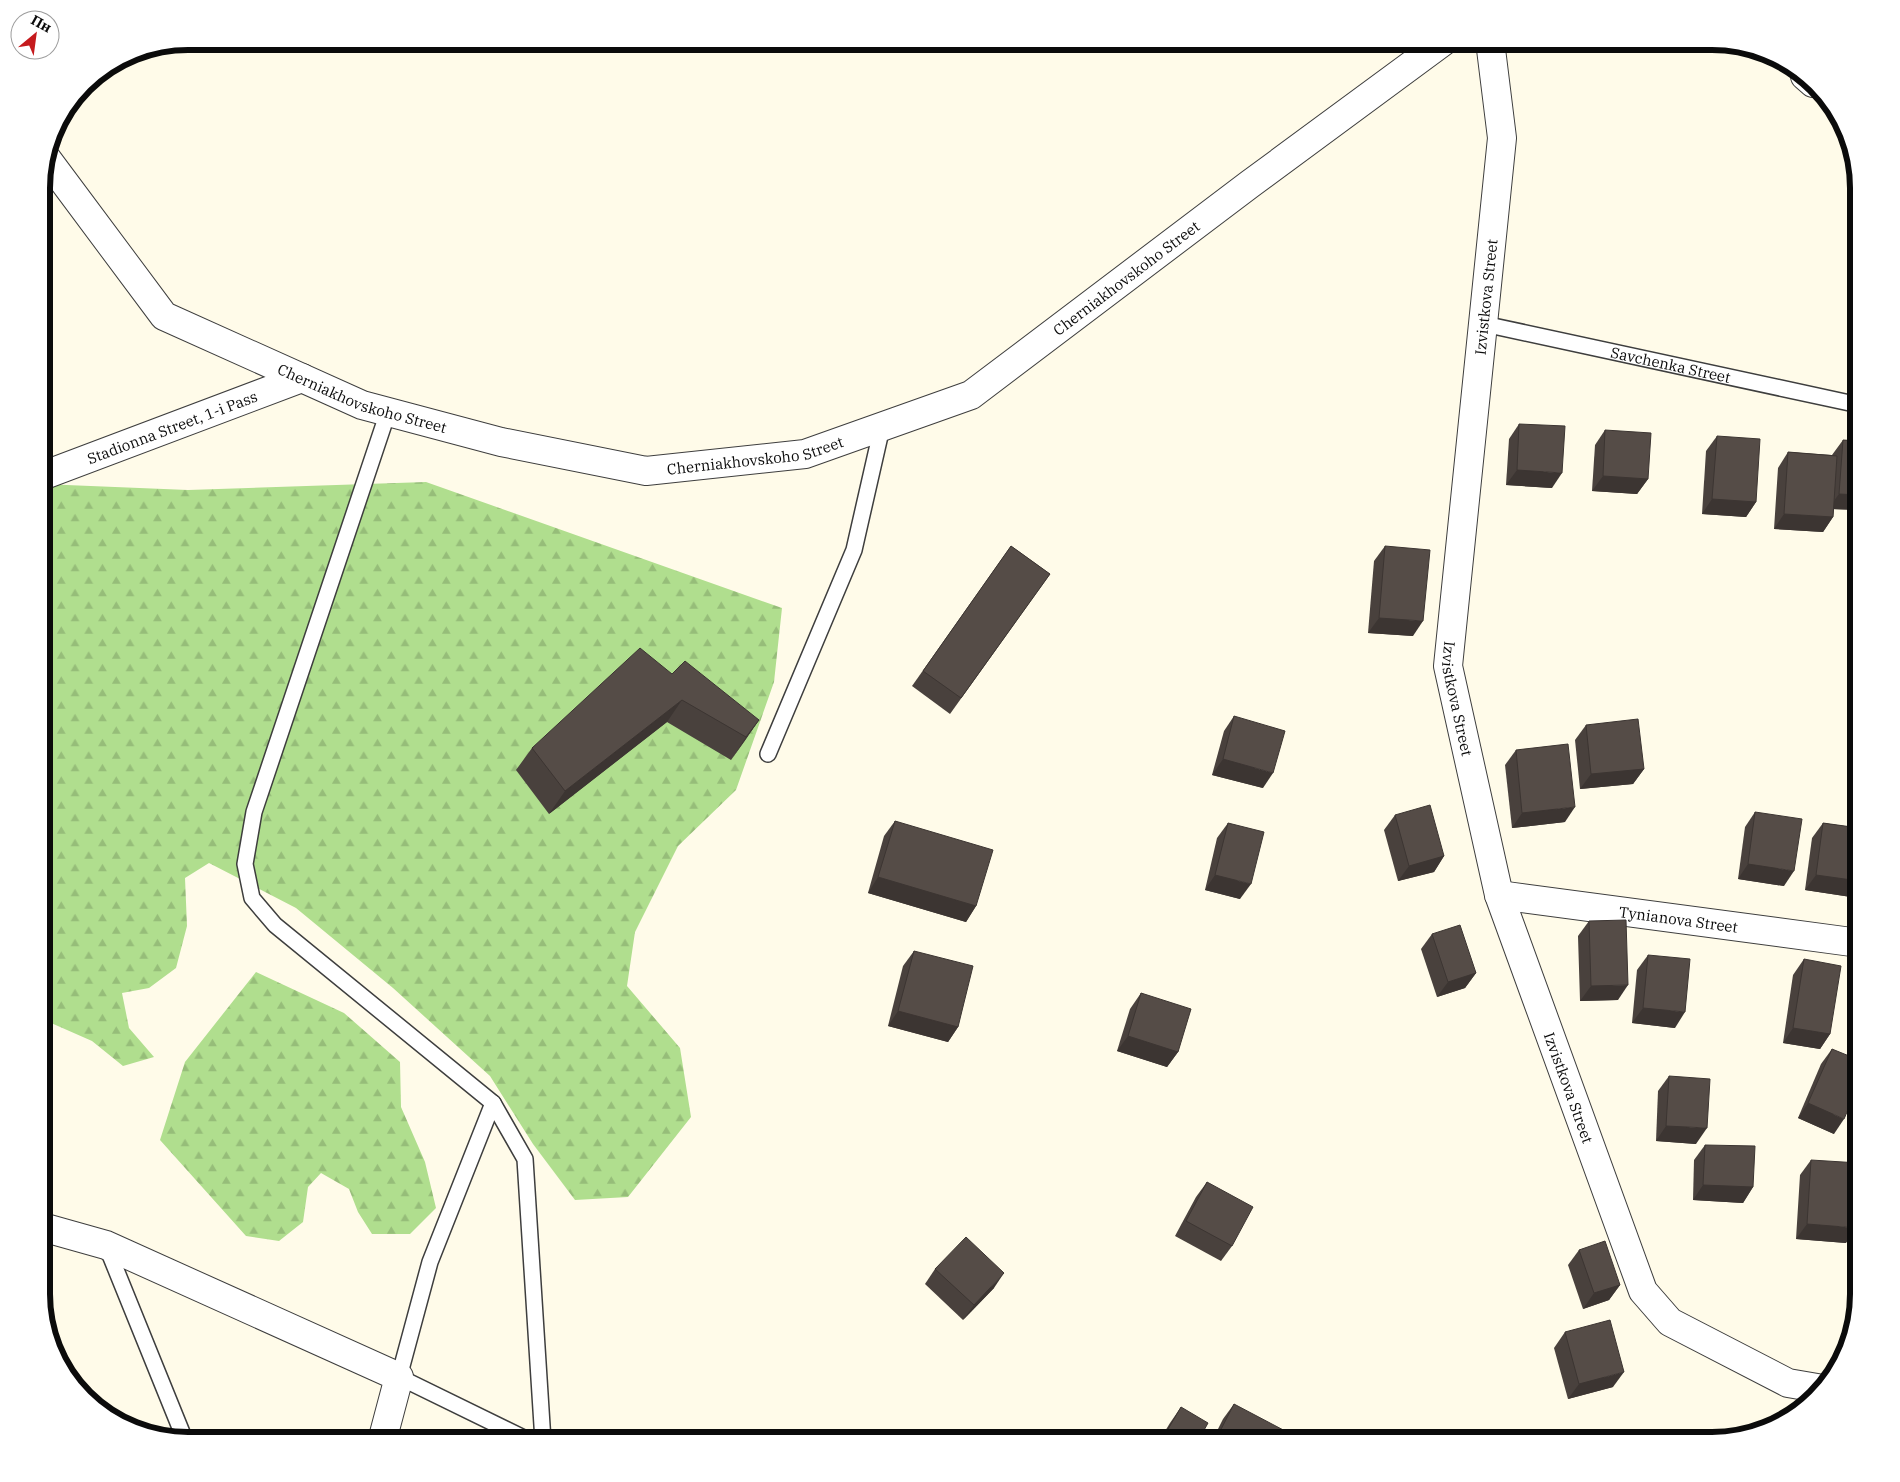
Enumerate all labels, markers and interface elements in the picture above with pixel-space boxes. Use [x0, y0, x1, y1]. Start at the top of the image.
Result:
north arrow [10, 10, 60, 60]
text: Пн [28, 11, 55, 37]
street label: Cherniakhovskoho Street [1049, 216, 1203, 339]
street label: Izvistkova Street [1470, 238, 1502, 356]
street label: Savchenka Street [1609, 342, 1732, 387]
street label: Cherniakhovskoho Street [275, 359, 449, 437]
street label: Stadionna Street, 1-i Pass [84, 386, 260, 468]
street label: Cherniakhovskoho Street [666, 432, 846, 478]
street label: Izvistkova Street [1438, 640, 1477, 758]
street label: Tynianova Street [1618, 902, 1739, 936]
street label: Izvistkova Street [1540, 1030, 1598, 1146]

